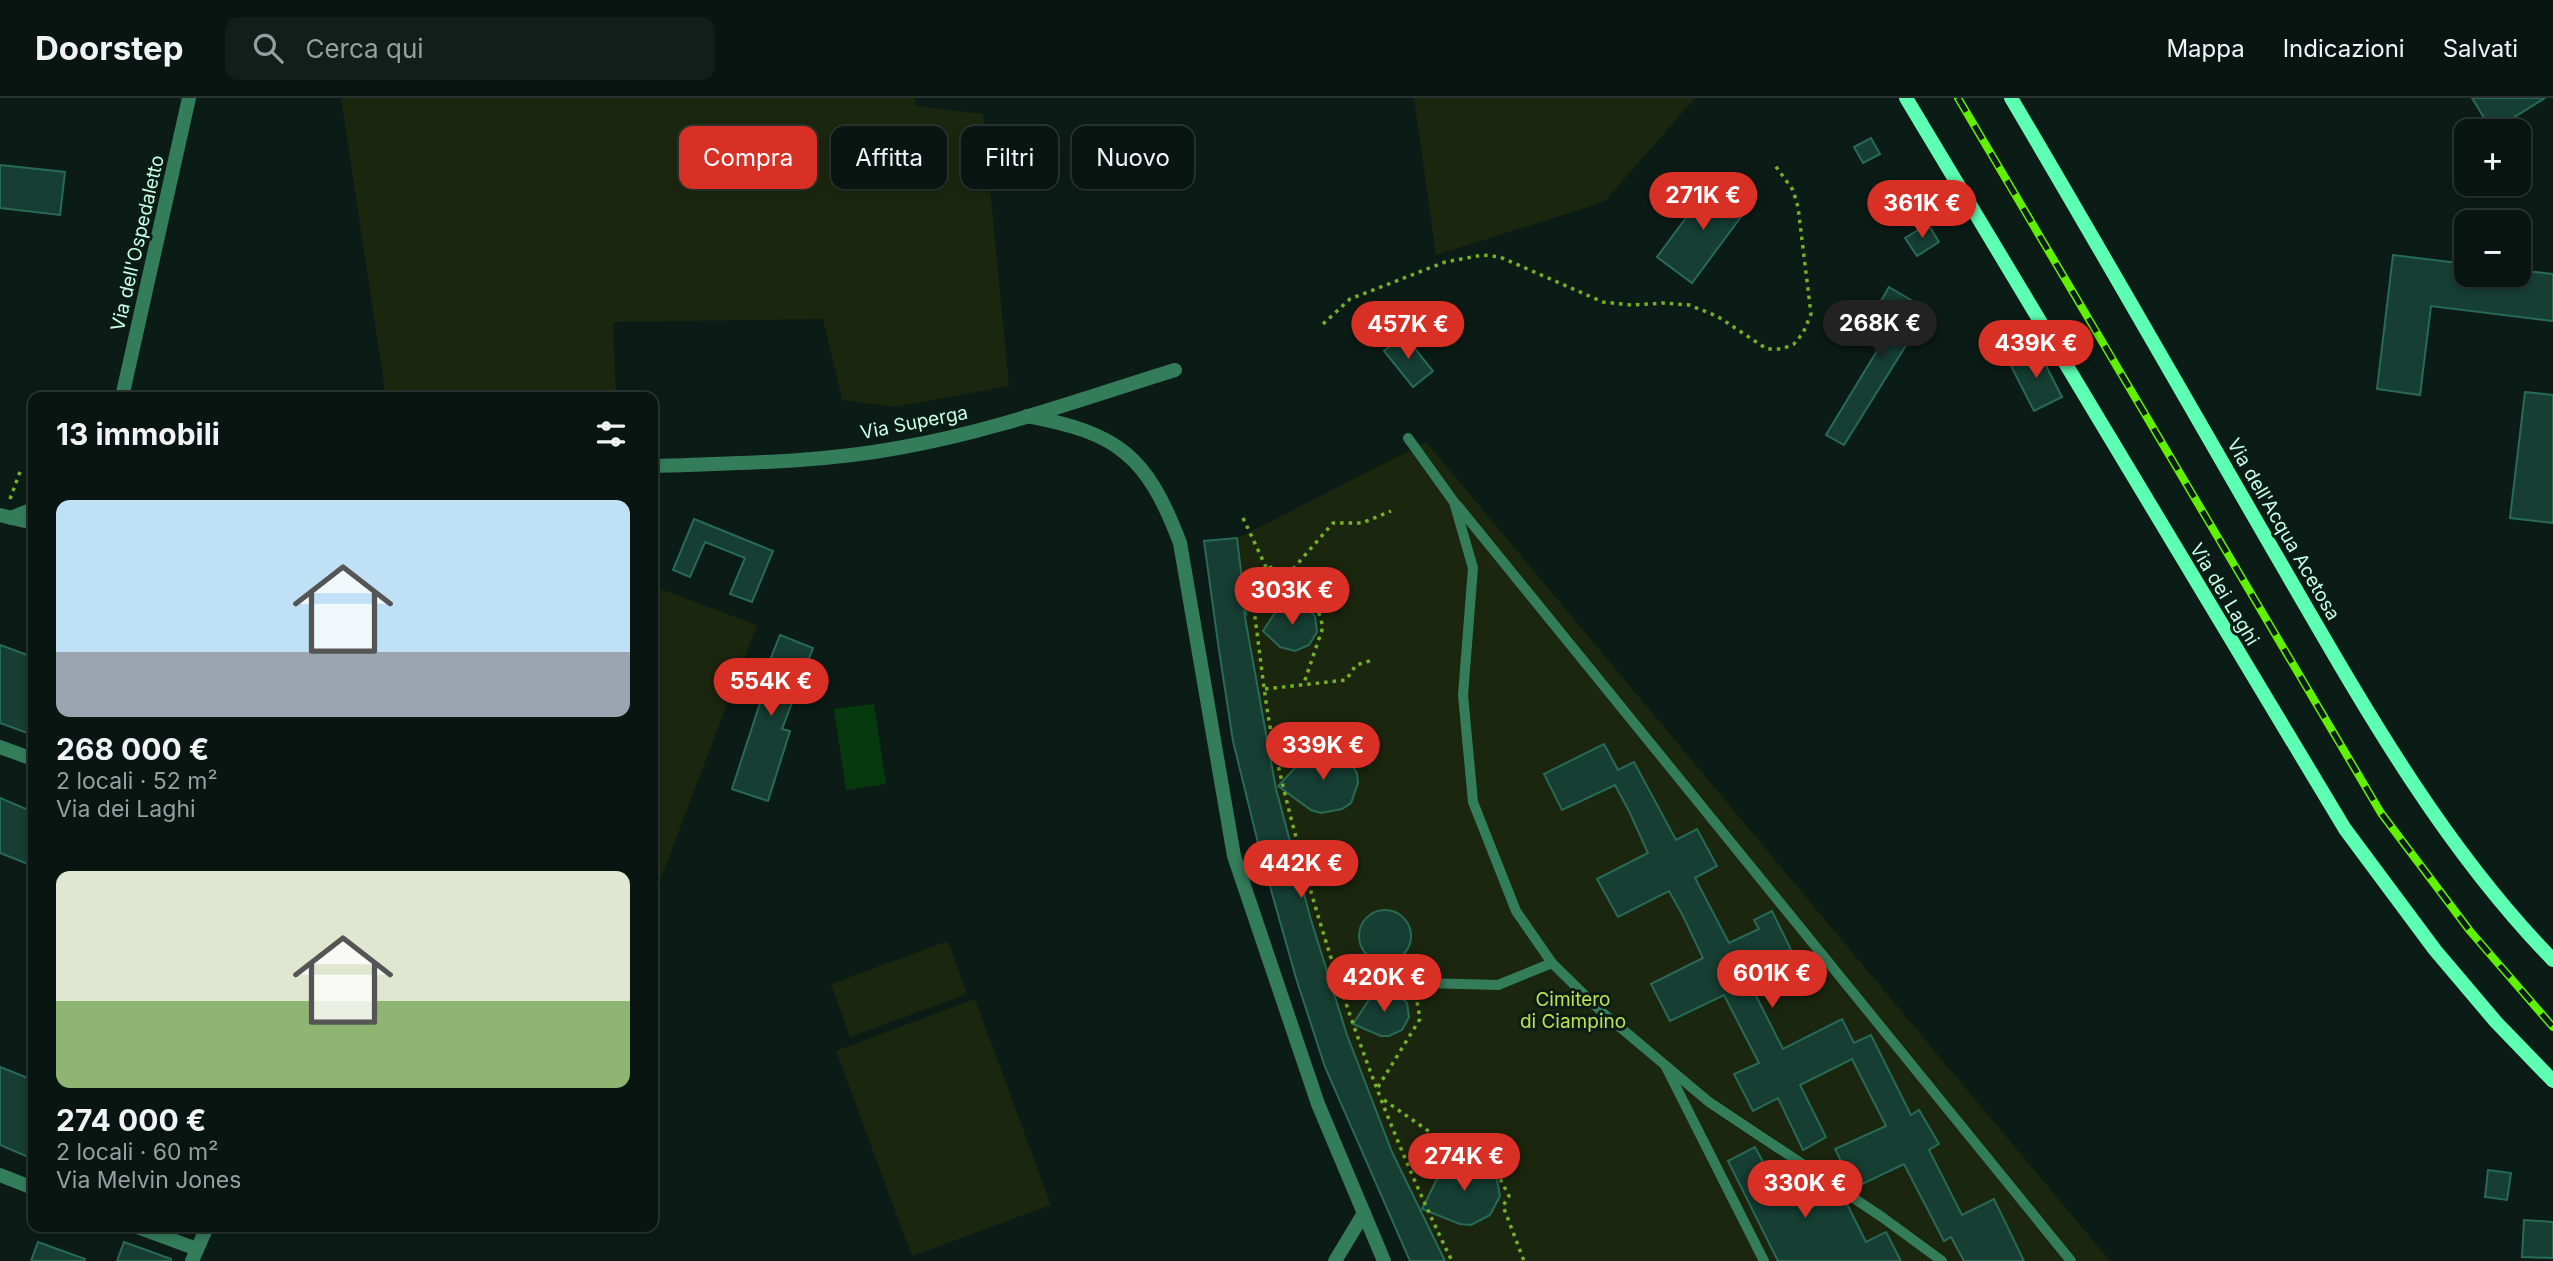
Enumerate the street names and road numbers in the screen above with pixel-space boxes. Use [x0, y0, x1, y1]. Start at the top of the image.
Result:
street label: Via dell'Ospedaletto [106, 153, 169, 333]
street label: Via Superga [858, 401, 970, 444]
street label: Via dell'Acqua Acetosa [2222, 434, 2345, 624]
street label: Via dei Laghi [2185, 539, 2264, 650]

